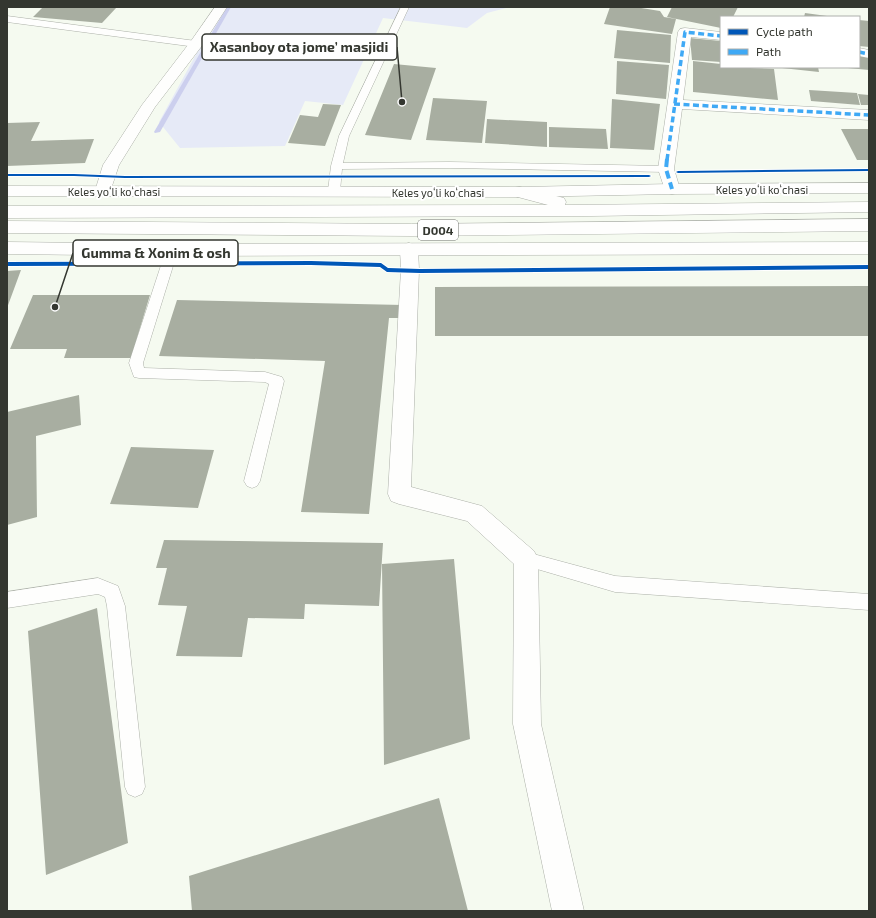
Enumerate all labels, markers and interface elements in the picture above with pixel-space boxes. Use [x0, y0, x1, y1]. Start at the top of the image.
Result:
legend [720, 16, 860, 68]
text: Cycle path [756, 24, 813, 38]
callout: Xasanboy ota jome’ masjidi [202, 34, 397, 60]
text: Xasanboy ota jome’ masjidi [210, 38, 388, 55]
text: Path [756, 44, 781, 58]
street label: Keles yoʻli koʻchasi [716, 183, 808, 196]
street label: Keles yoʻli koʻchasi [68, 185, 160, 198]
street label: Keles yoʻli koʻchasi [392, 186, 484, 199]
road number: D004 [418, 220, 458, 240]
callout: Gumma & Xonim & osh [73, 240, 238, 266]
text: Gumma & Xonim & osh [81, 244, 231, 261]

